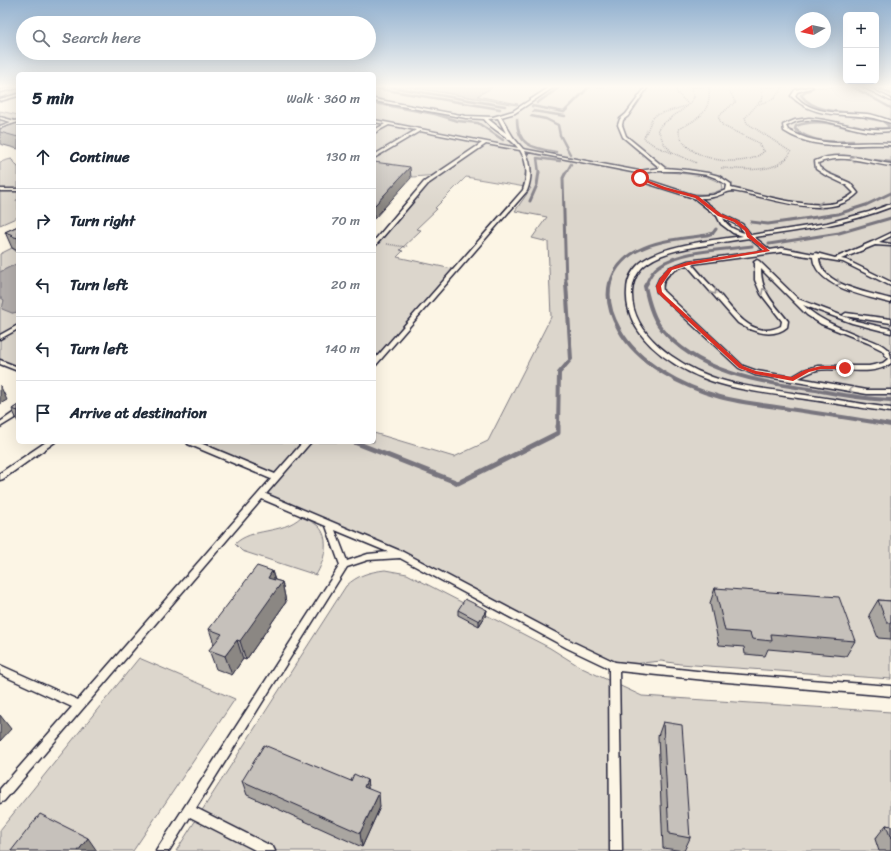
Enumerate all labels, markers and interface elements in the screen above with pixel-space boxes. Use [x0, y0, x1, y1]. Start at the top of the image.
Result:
north arrow [795, 12, 831, 48]
map controls [843, 12, 879, 84]
button: + [843, 12, 879, 48]
search box [16, 16, 376, 60]
text: Search here [62, 25, 141, 51]
icon: search [30, 27, 52, 49]
button: − [843, 48, 879, 84]
text: 5 min [32, 83, 74, 113]
text: Walk · 360 m [286, 87, 360, 110]
text: Continue [70, 144, 130, 170]
text: 130 m [326, 145, 360, 168]
icon: ahead [32, 146, 54, 168]
one-way arrow [850, 155, 856, 163]
route start [631, 169, 649, 187]
one-way arrow [817, 201, 823, 209]
text: Turn right [70, 208, 135, 234]
text: 70 m [331, 209, 360, 232]
icon: right [32, 210, 54, 232]
text: Turn left [70, 272, 128, 298]
text: 20 m [331, 273, 360, 296]
icon: left [32, 274, 54, 296]
one-way arrow [834, 278, 842, 286]
one-way arrow [709, 288, 716, 295]
one-way arrow [761, 288, 769, 296]
one-way arrow [855, 334, 862, 342]
text: Turn left [70, 336, 128, 362]
text: 140 m [325, 337, 360, 360]
icon: left [32, 338, 54, 360]
route end [836, 359, 854, 377]
one-way arrow [849, 386, 855, 394]
text: Arrive at destination [70, 400, 207, 426]
icon: arrive [32, 402, 54, 424]

